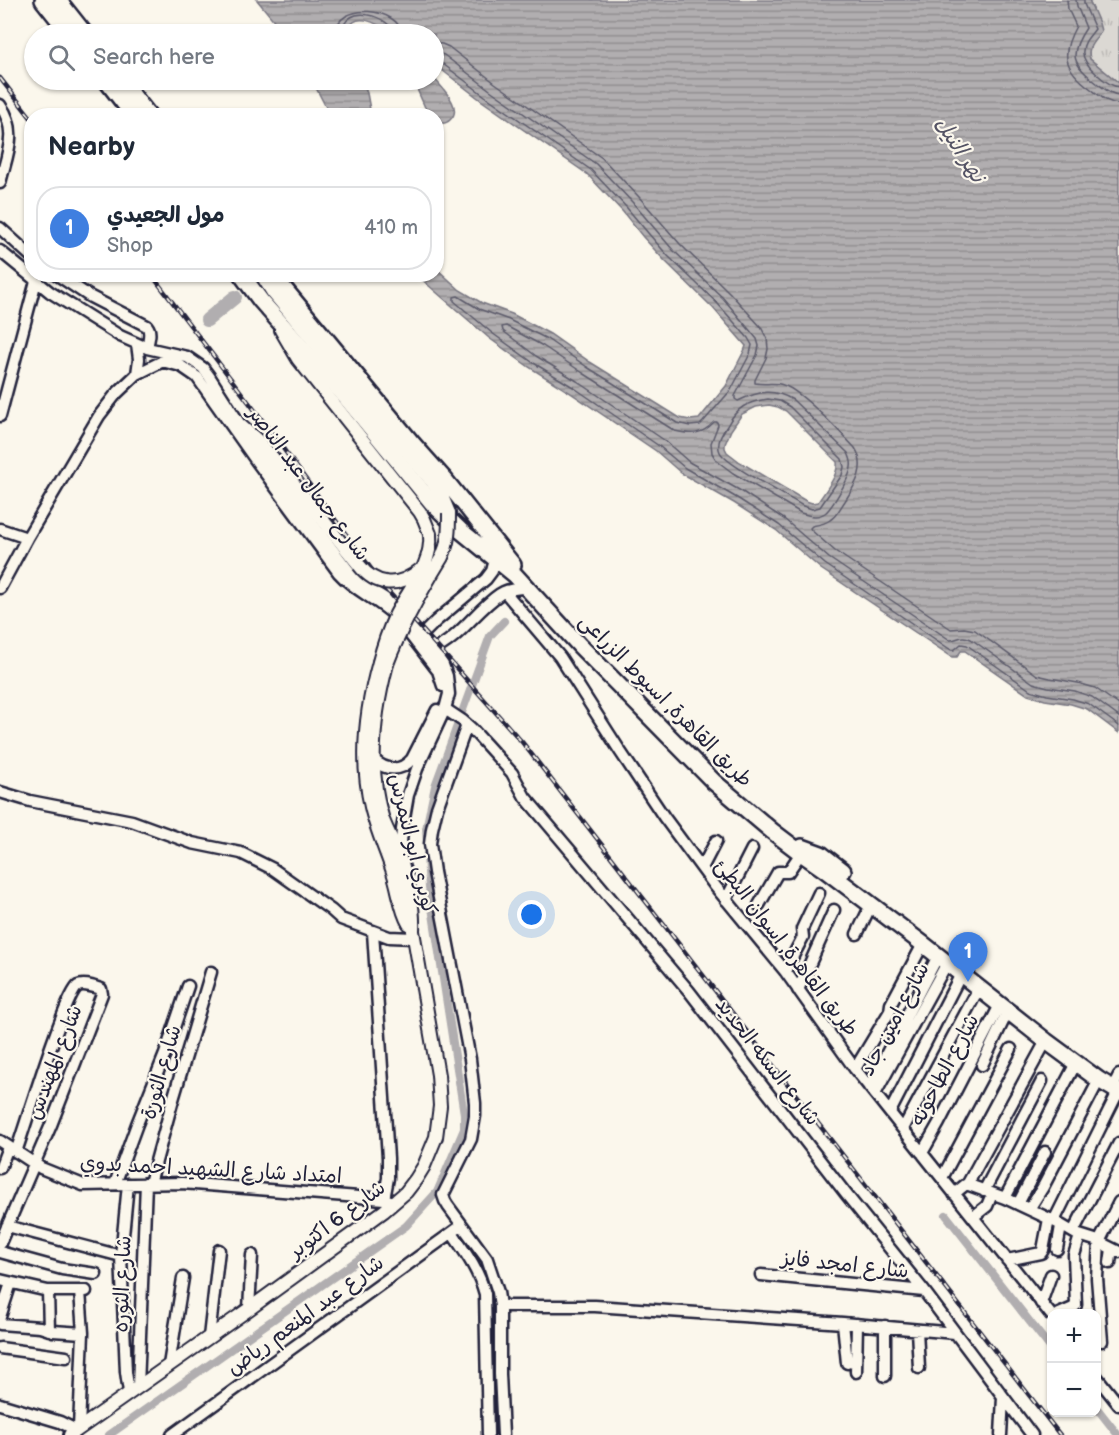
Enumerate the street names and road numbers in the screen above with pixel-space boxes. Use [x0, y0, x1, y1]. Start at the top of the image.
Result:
street label: شارع جمال عبد الناصر [240, 399, 375, 567]
street label: طريق القاهرة, اسيوط الزراعى [573, 608, 758, 793]
street label: كوبري ابو النمرس [381, 771, 442, 918]
street label: طريق القاهرة, اسوان البطئ [709, 853, 864, 1042]
street label: شارع امين جاد [854, 958, 937, 1081]
street label: شارع السكه الحديد [708, 992, 826, 1132]
street label: شارع المهندس [21, 1001, 90, 1124]
street label: شارع الطاحونه [904, 1010, 986, 1132]
street label: شارع الثورة [136, 1022, 189, 1123]
street label: امتداد شارع الشهيد احمد بدوي [79, 1150, 343, 1191]
street label: شارع 6 اكتوبر [283, 1175, 392, 1267]
street label: شارع الثوره [108, 1235, 139, 1333]
street label: شارع امجد فايز [778, 1245, 910, 1286]
street label: شارع عبد المنعم رياض [222, 1250, 391, 1383]

